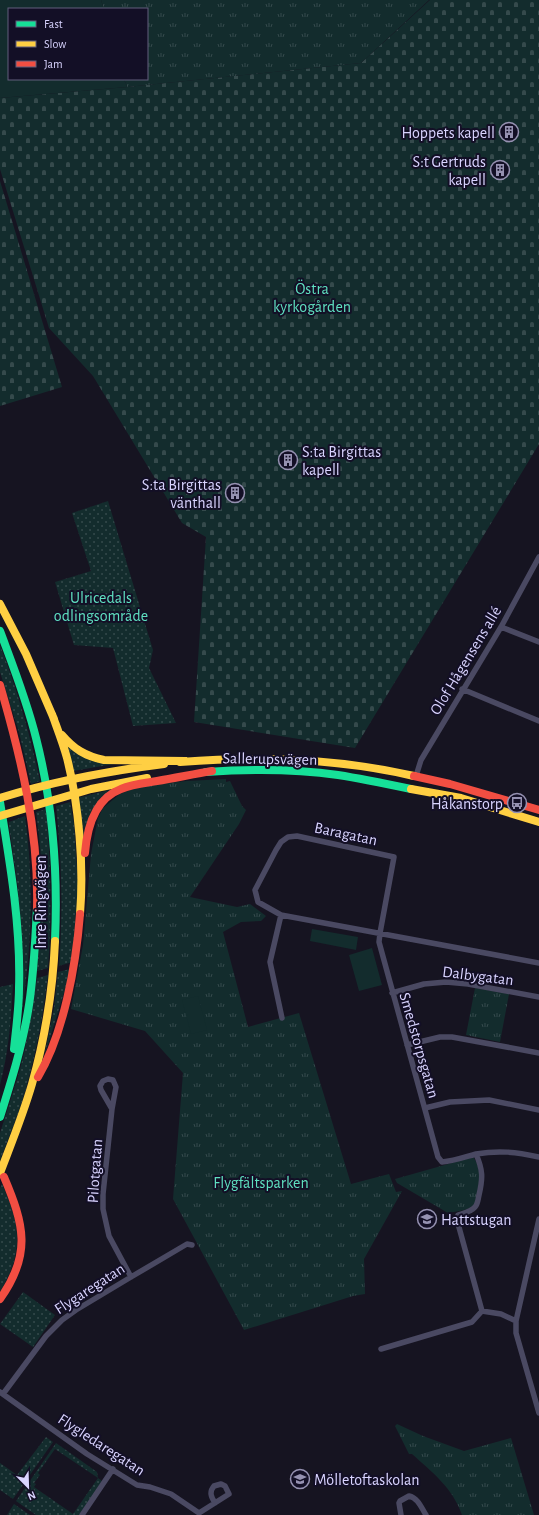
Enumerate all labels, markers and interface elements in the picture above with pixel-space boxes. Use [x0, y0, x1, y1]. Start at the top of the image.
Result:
legend [8, 8, 148, 80]
text: Fast [44, 18, 63, 30]
text: Slow [44, 38, 66, 50]
text: Jam [44, 58, 63, 70]
building icon: Hoppets kapell [498, 121, 520, 143]
place label: Hoppets kapell [401, 125, 495, 141]
place label: S:t Gertruds kapell [413, 154, 486, 188]
building icon: S:t Gertruds kapell [489, 159, 511, 181]
park label: Östra kyrkogården [273, 279, 351, 316]
place label: S:ta Birgittas kapell [302, 444, 381, 478]
building icon: S:ta Birgittas kapell [277, 449, 299, 471]
place label: S:ta Birgittas vänthall [142, 477, 221, 511]
building icon: S:ta Birgittas vänthall [224, 482, 246, 504]
park label: Ulricedals odlingsområde [54, 590, 148, 624]
street label: Olof Hågensens allé [427, 604, 504, 718]
street label: Sallerupsvägen [223, 750, 317, 768]
bus stop icon: Håkanstorp [506, 792, 528, 814]
place label: Håkanstorp [431, 796, 503, 812]
street label: Baragatan [313, 820, 379, 848]
street label: Inre Ringvägen [33, 855, 49, 949]
street label: Dalbygatan [441, 964, 514, 989]
street label: Smedstorpsgatan [396, 991, 442, 1100]
street label: Pilotgatan [85, 1138, 105, 1204]
park label: Flygfältsparken [213, 1175, 309, 1192]
school or university icon: Hattstugan [416, 1208, 438, 1230]
place label: Hattstugan [441, 1212, 511, 1228]
street label: Flygaregatan [52, 1260, 128, 1318]
street label: Flygledaregatan [55, 1411, 148, 1480]
north arrow [8, 1467, 48, 1507]
school or university icon: Mölletoftaskolan [289, 1468, 311, 1490]
place label: Mölletoftaskolan [314, 1472, 420, 1488]
text: N [26, 1489, 37, 1502]

